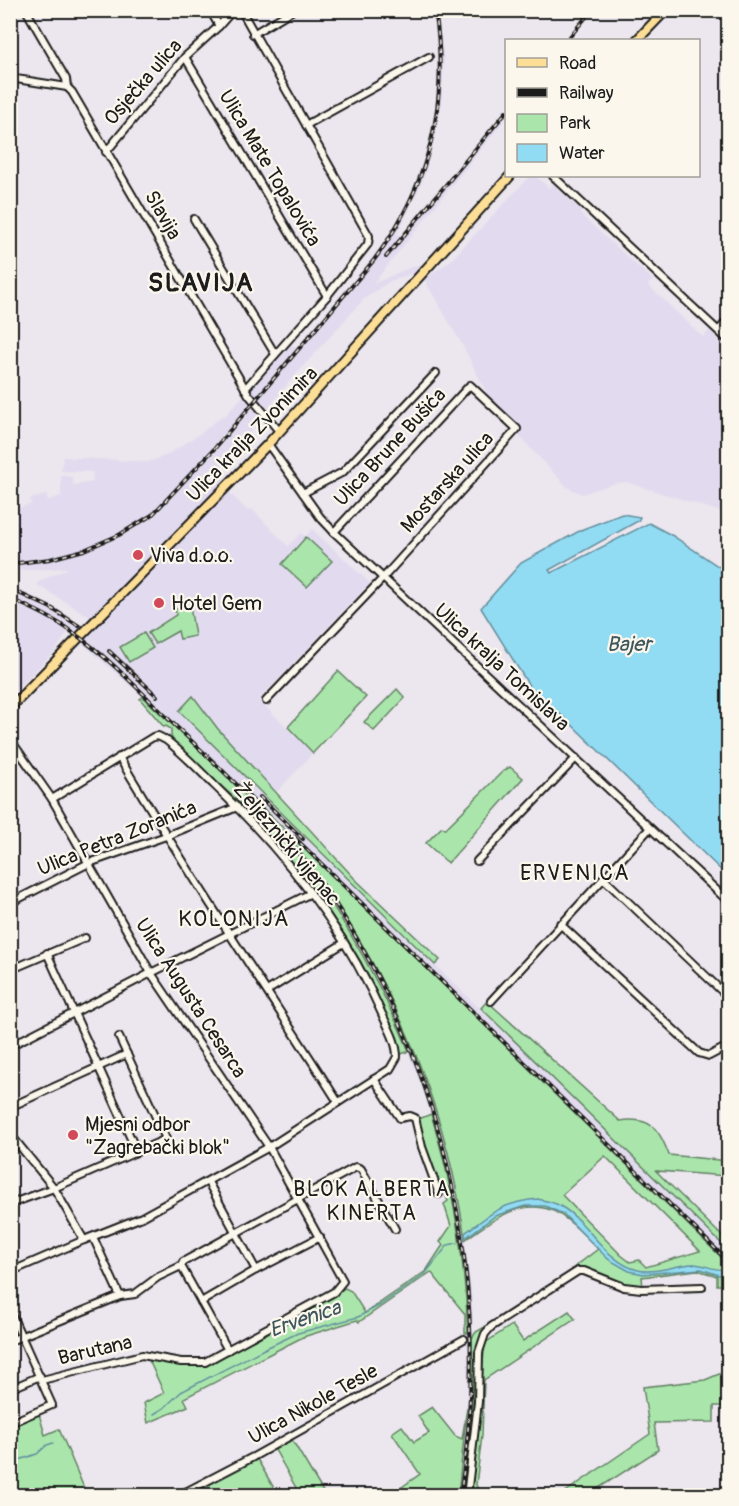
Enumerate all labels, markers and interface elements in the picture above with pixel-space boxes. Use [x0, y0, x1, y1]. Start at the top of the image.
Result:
street label: Osječka ulica [99, 34, 187, 130]
legend [505, 39, 700, 177]
text: Road [559, 52, 596, 75]
text: Railway [559, 82, 614, 105]
street label: Ulica Mate Topalovića [213, 85, 327, 251]
text: Park [559, 112, 591, 135]
text: Water [559, 142, 605, 165]
street label: Slavija [139, 186, 187, 244]
district label: SLAVIJA [148, 267, 254, 299]
street label: Ulica kralja Zvonimira [181, 361, 323, 507]
street label: Ulica Brune Bušića [329, 383, 451, 511]
street label: Mostarska ulica [395, 426, 499, 538]
place label: Viva d.o.o. [150, 543, 233, 568]
marker: Viva d.o.o. [131, 548, 145, 562]
place label: Hotel Gem [171, 591, 262, 616]
marker: Hotel Gem [152, 596, 166, 610]
street label: Ulica kralja Tomislava [429, 598, 575, 736]
water label: Bajer [607, 631, 654, 658]
street label: Željeznički vijenac [228, 777, 346, 911]
street label: Ulica Petra Zoranića [34, 795, 200, 881]
district label: ERVENICA [520, 859, 630, 887]
district label: KOLONIJA [178, 905, 290, 933]
street label: Ulica Augusta Cesarca [130, 913, 252, 1083]
place label: Mjesni odbor "Zagrebački blok" [85, 1112, 230, 1160]
marker: Mjesni odbor "Zagrebački blok" [66, 1128, 80, 1142]
district label: BLOK ALBERTA KINERTA [293, 1176, 451, 1227]
water label: Ervenica [266, 1294, 345, 1344]
street label: Barutana [56, 1329, 134, 1371]
street label: Ulica Nikole Tesle [244, 1358, 382, 1450]

